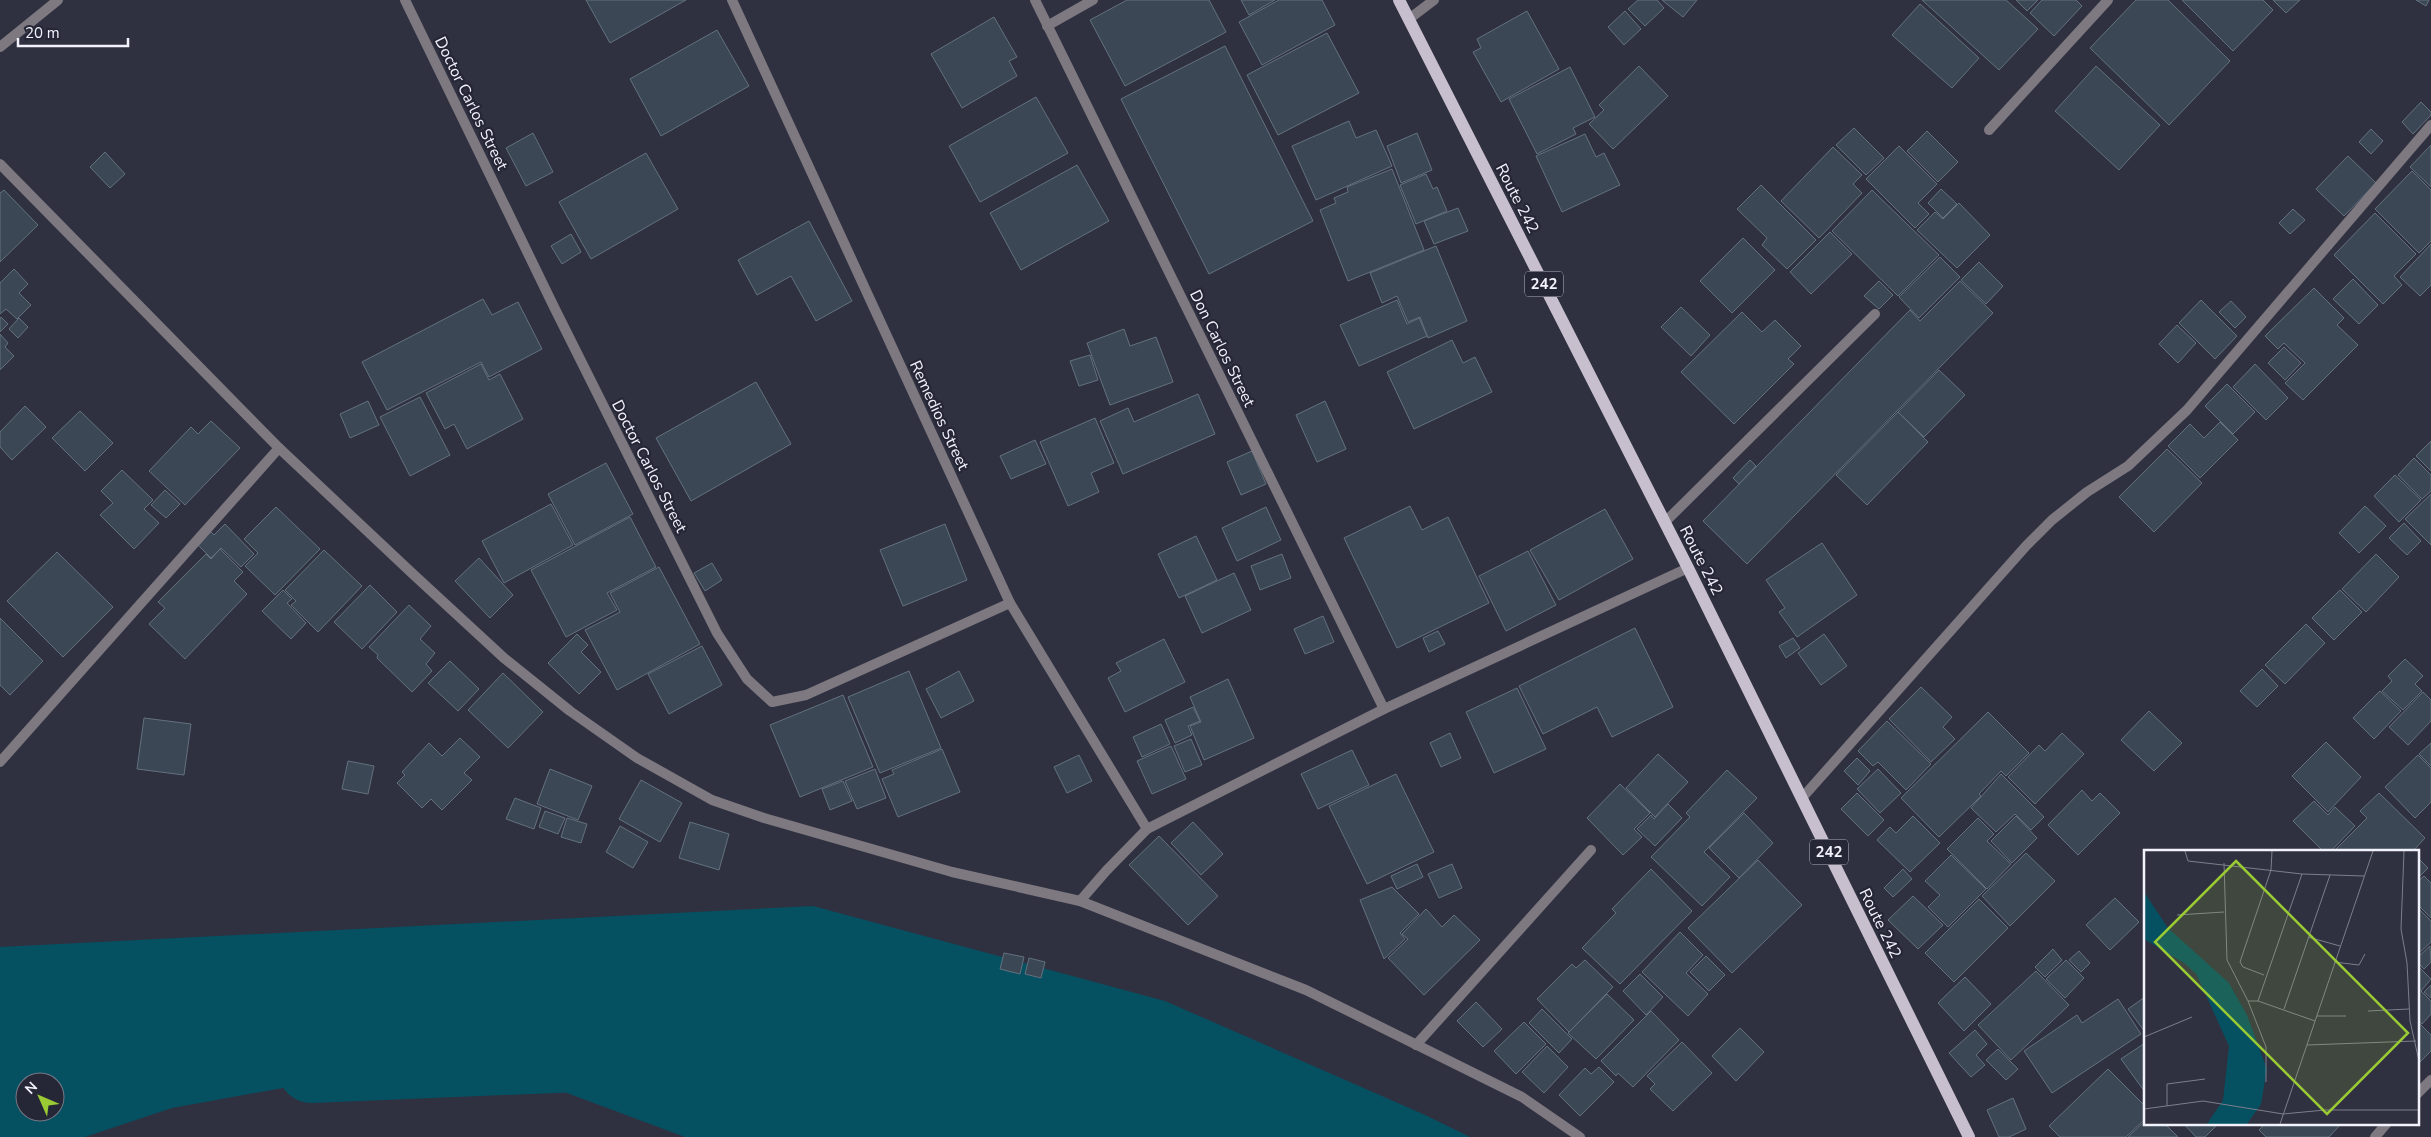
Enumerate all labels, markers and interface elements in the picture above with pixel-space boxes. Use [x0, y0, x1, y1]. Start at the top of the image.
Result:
scale bar [18, 15, 128, 47]
text: 20 m [25, 23, 60, 43]
street label: Doctor Carlos Street [429, 33, 513, 174]
street label: Route 242 [1490, 160, 1544, 237]
road number: 242 [1525, 272, 1563, 296]
street label: Don Carlos Street [1184, 286, 1260, 411]
street label: Remedios Street [904, 357, 974, 474]
street label: Doctor Carlos Street [606, 396, 692, 537]
street label: Route 242 [1674, 522, 1728, 599]
road number: 242 [1810, 840, 1848, 864]
inset map [2144, 850, 2418, 1124]
street label: Route 242 [1854, 885, 1907, 962]
north arrow [15, 1072, 65, 1122]
text: N [21, 1078, 42, 1099]

